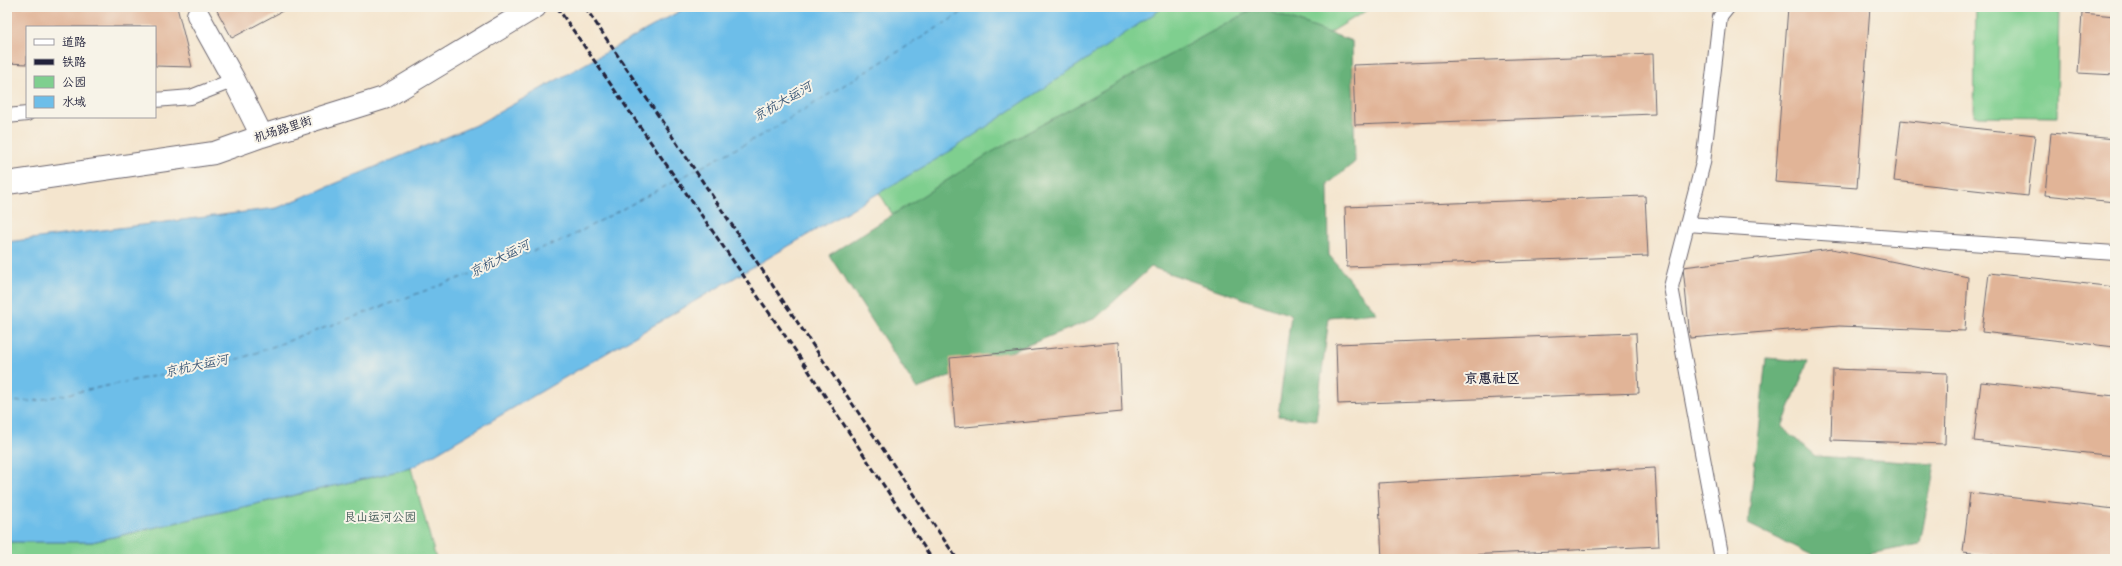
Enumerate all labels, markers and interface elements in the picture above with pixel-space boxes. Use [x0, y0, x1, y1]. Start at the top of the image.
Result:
legend [26, 26, 156, 118]
text: 道路 [62, 34, 86, 51]
text: 铁路 [62, 54, 86, 71]
text: 公园 [62, 74, 86, 91]
water label: 京杭大运河 [750, 77, 817, 126]
text: 水域 [62, 94, 86, 111]
street label: 机场路里街 [252, 112, 314, 147]
water label: 京杭大运河 [466, 235, 534, 282]
water label: 京杭大运河 [163, 350, 232, 382]
district label: 京惠社区 [1464, 369, 1520, 389]
park label: 艮山运河公园 [344, 509, 416, 526]

